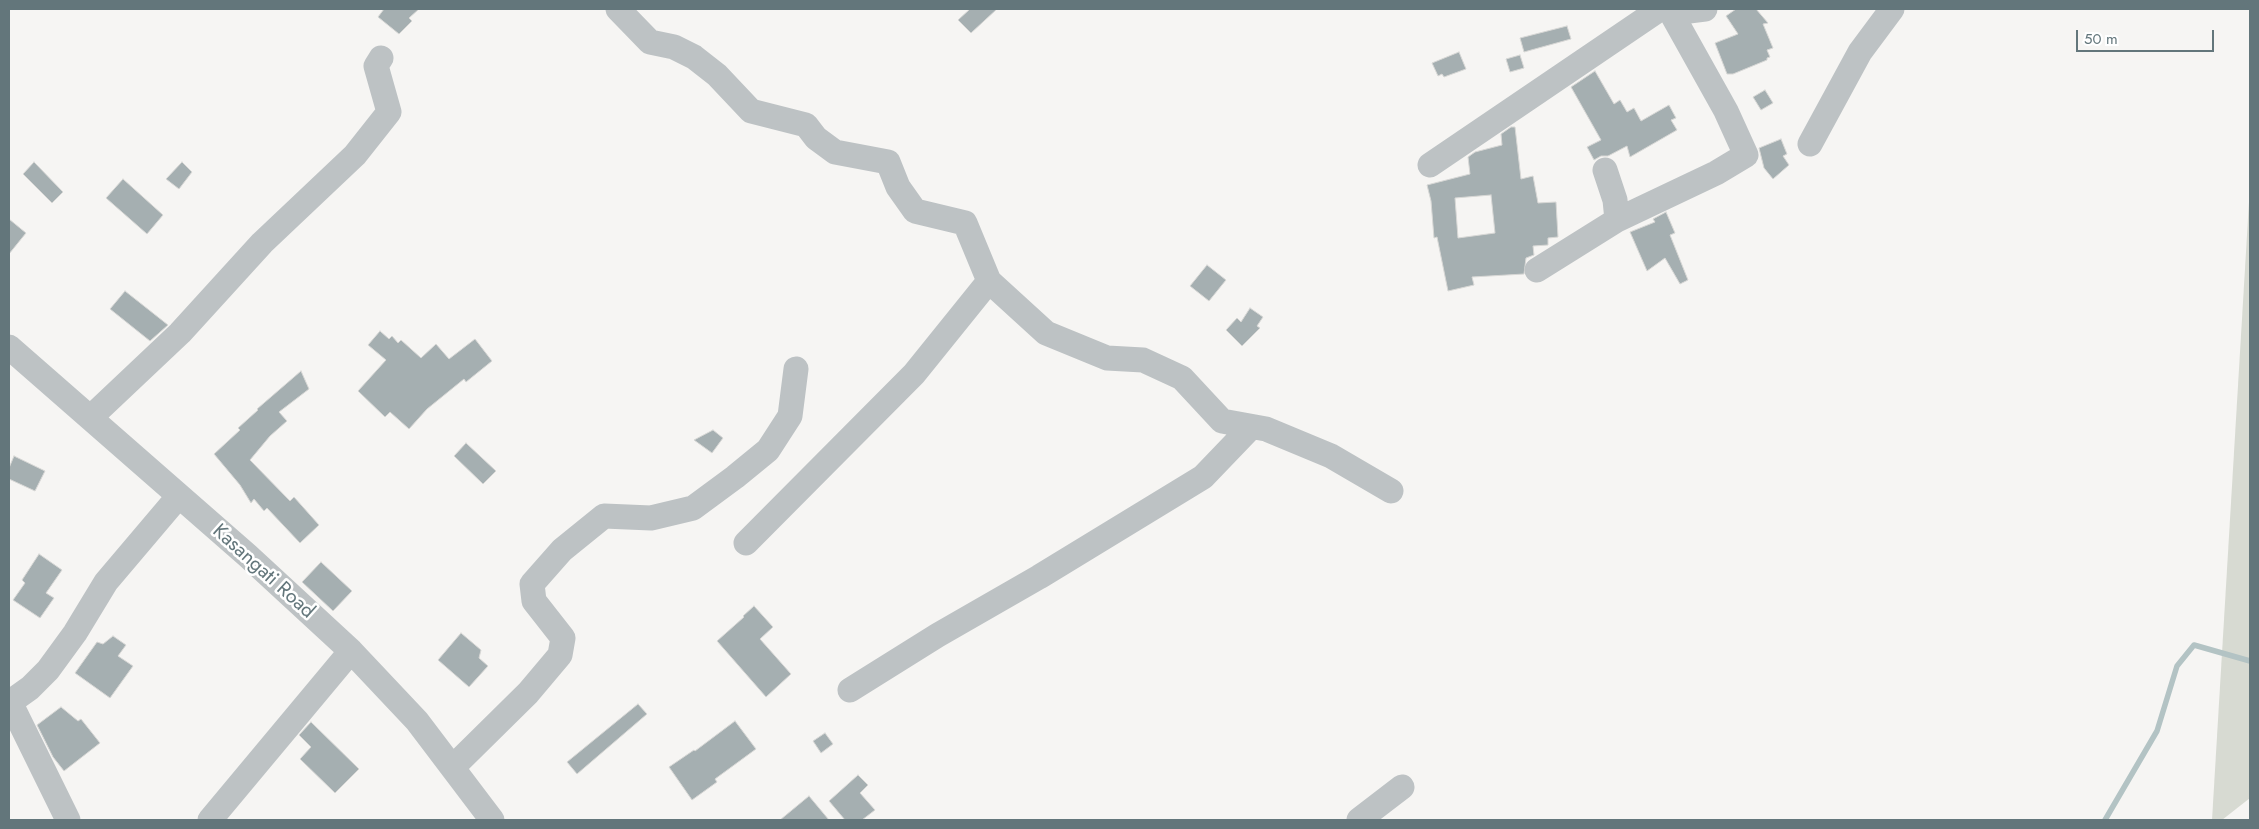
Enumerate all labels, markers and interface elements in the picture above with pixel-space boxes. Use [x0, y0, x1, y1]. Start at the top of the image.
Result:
scale bar [2079, 20, 2216, 52]
text: 50 m [2084, 28, 2118, 50]
street label: Kasangati Road [207, 520, 319, 624]

